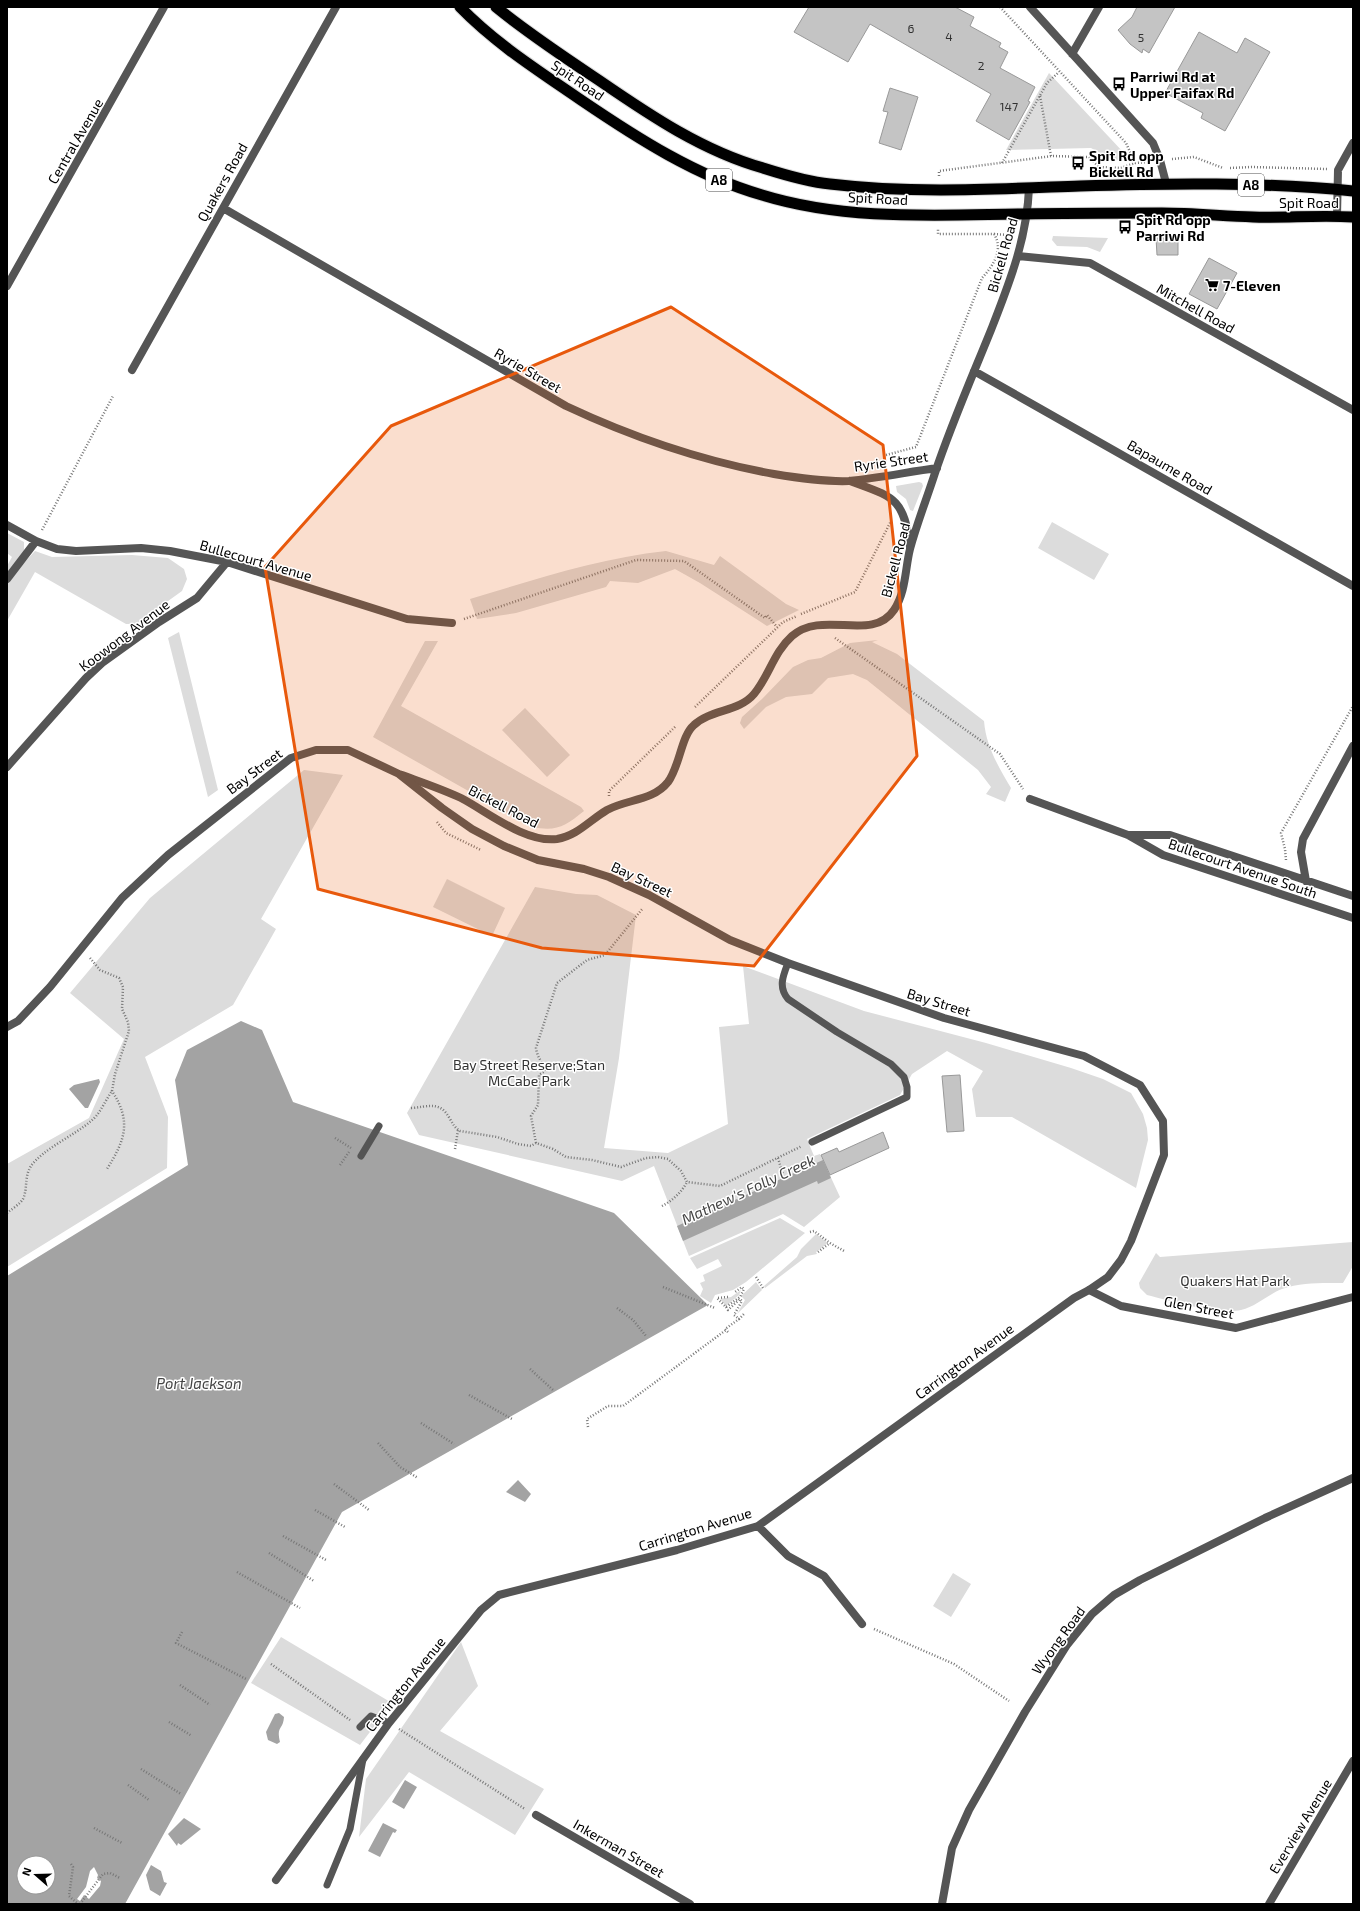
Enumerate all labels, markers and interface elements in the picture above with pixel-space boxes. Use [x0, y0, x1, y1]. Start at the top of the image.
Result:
house number: 6 [908, 21, 915, 35]
house number: 4 [945, 29, 953, 43]
house number: 5 [1138, 30, 1144, 44]
street label: Spit Road [548, 56, 608, 104]
house number: 2 [978, 58, 985, 72]
place label: Parriwi Rd at Upper Faifax Rd [1130, 68, 1234, 101]
bus stop icon: Parriwi Rd at Upper Faifax Rd [1111, 76, 1127, 92]
street label: Central Avenue [44, 95, 106, 187]
house number: 147 [1000, 99, 1018, 113]
street label: Quakers Road [193, 140, 251, 224]
place label: Spit Rd opp Bickell Rd [1089, 147, 1164, 180]
bus stop icon: Spit Rd opp Bickell Rd [1070, 155, 1086, 171]
road number: A8 [706, 169, 732, 191]
road number: A8 [1238, 174, 1264, 196]
street label: Spit Road [848, 188, 908, 208]
street label: Spit Road [1279, 194, 1339, 211]
place label: Spit Rd opp Parriwi Rd [1136, 211, 1211, 244]
street label: Bickell Road [983, 216, 1021, 294]
bus stop icon: Spit Rd opp Parriwi Rd [1117, 219, 1133, 235]
supermarket icon: 7-Eleven [1204, 277, 1220, 293]
place label: 7-Eleven [1223, 277, 1281, 294]
street label: Mitchell Road [1154, 279, 1238, 337]
street label: Ryrie Street [491, 344, 565, 396]
street label: Bapaume Road [1124, 436, 1216, 498]
street label: Ryrie Street [853, 447, 929, 475]
street label: Bickell Road [877, 521, 913, 599]
street label: Bullecourt Avenue [198, 536, 314, 584]
street label: Koowong Avenue [75, 595, 173, 675]
street label: Bay Street [223, 745, 285, 797]
street label: Bickell Road [466, 781, 542, 831]
street label: Bullecourt Avenue South [1166, 835, 1320, 901]
street label: Bay Street [609, 857, 675, 901]
street label: Bay Street [905, 984, 973, 1020]
park label: Bay Street Reserve;Stan McCabe Park [453, 1056, 605, 1089]
water label: Mathew's Folly Creek [678, 1150, 818, 1229]
park label: Quakers Hat Park [1180, 1272, 1290, 1289]
street label: Glen Street [1163, 1292, 1235, 1322]
street label: Carrington Avenue [911, 1320, 1017, 1402]
water label: Port Jackson [156, 1374, 242, 1392]
street label: Carrington Avenue [636, 1504, 754, 1554]
street label: Wyong Road [1028, 1603, 1088, 1677]
street label: Carrington Avenue [361, 1633, 449, 1735]
street label: Everview Avenue [1265, 1775, 1335, 1877]
street label: Inkerman Street [571, 1815, 667, 1881]
north arrow [16, 1855, 56, 1895]
text: N [19, 1865, 34, 1877]

